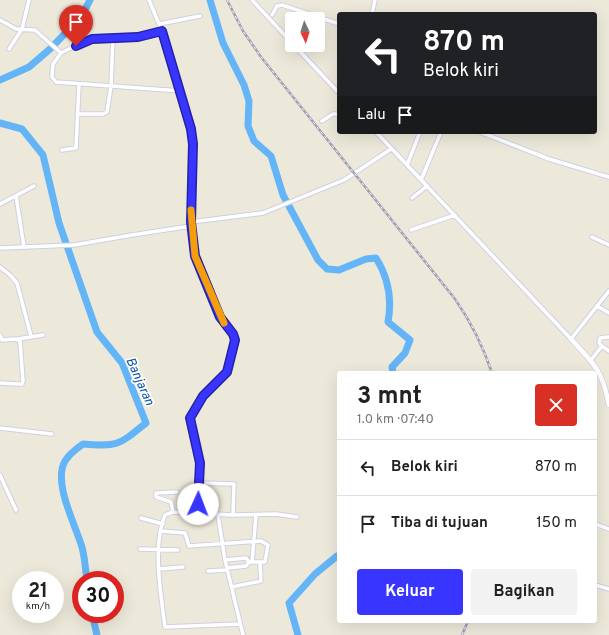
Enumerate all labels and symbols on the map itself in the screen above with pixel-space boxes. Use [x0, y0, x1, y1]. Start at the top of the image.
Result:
pin [59, 5, 93, 46]
north arrow [285, 12, 325, 52]
water label: Banjaran [121, 355, 157, 408]
position arrow [177, 483, 219, 525]
speed limit sign: 30 [72, 571, 124, 623]

